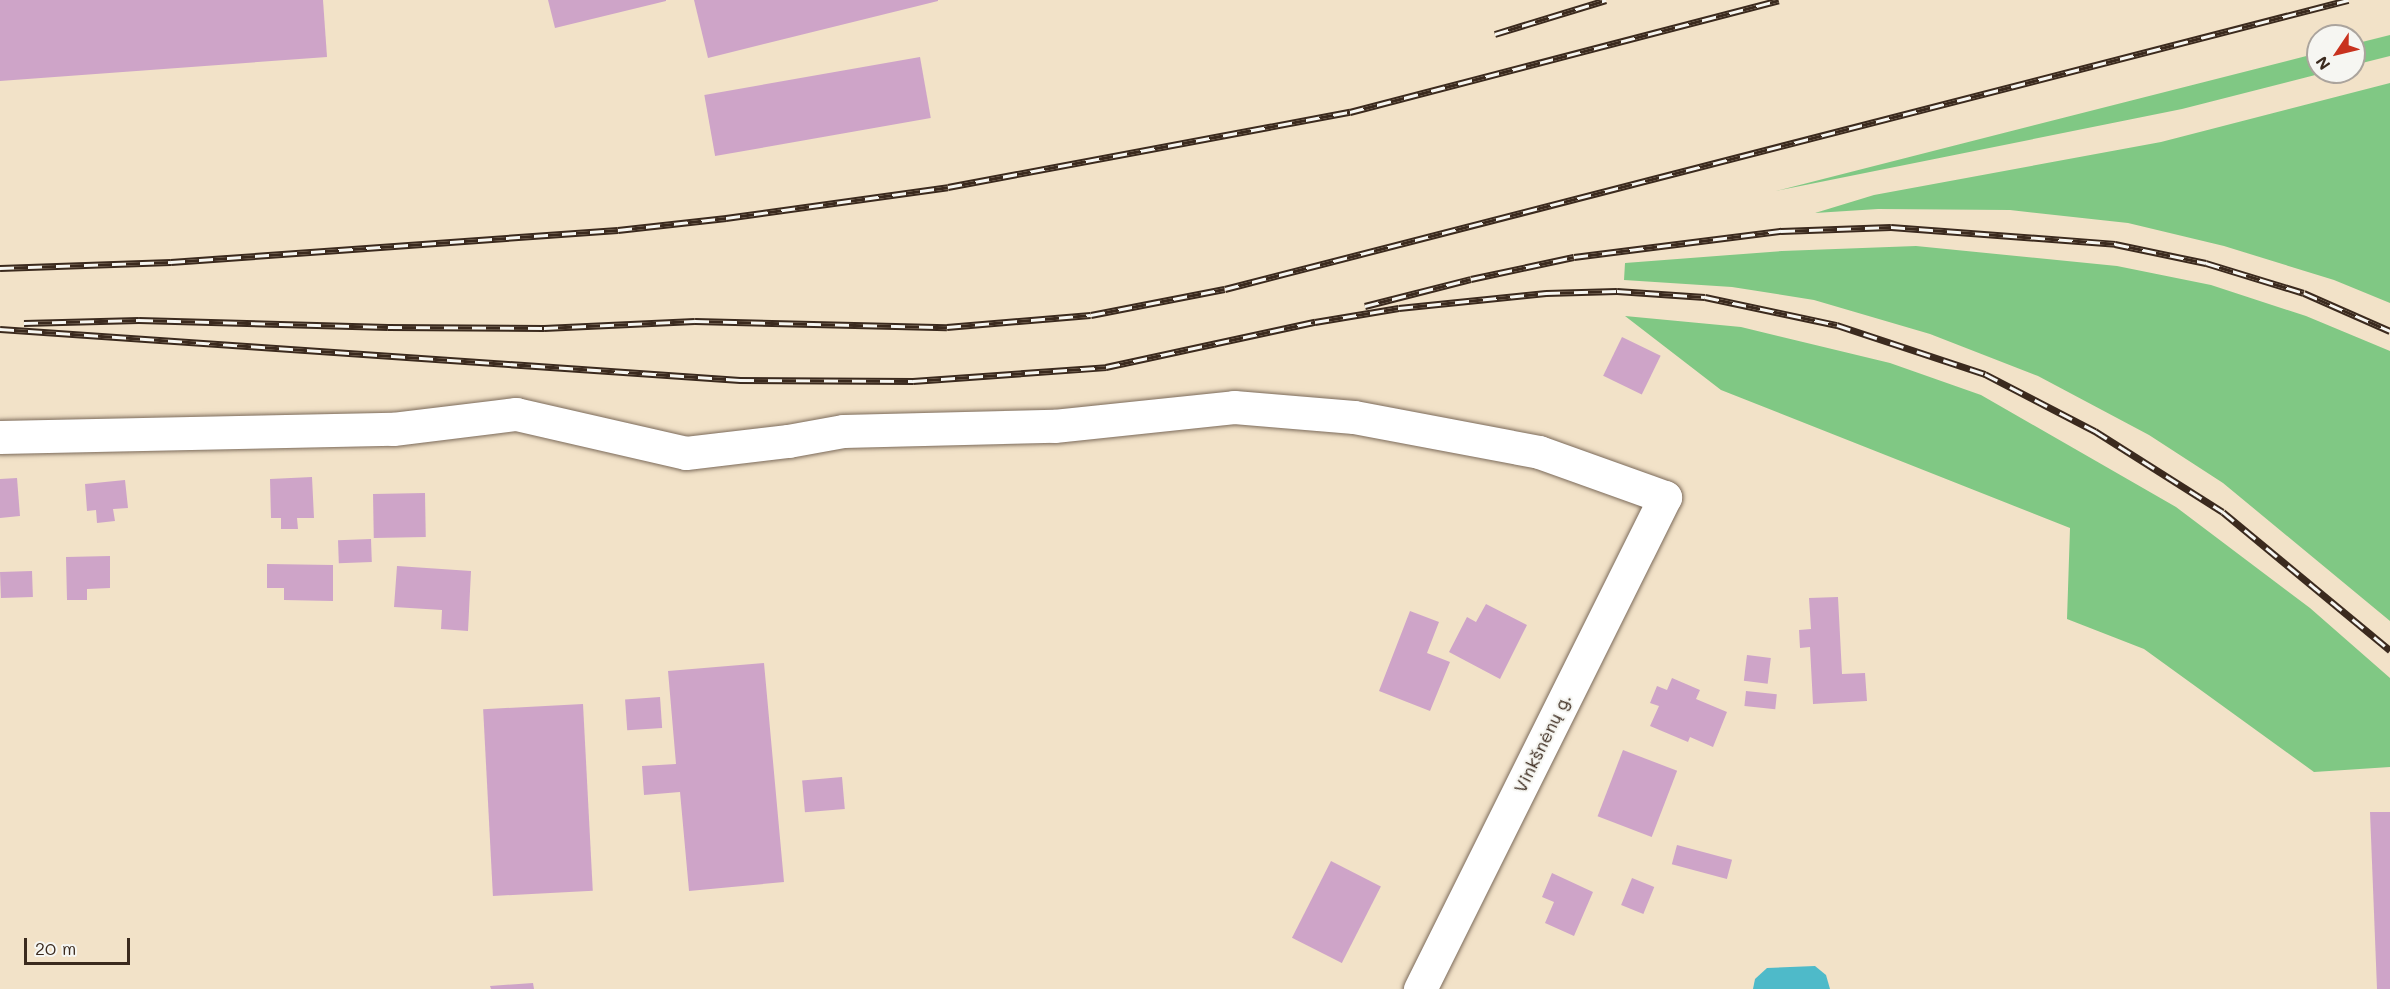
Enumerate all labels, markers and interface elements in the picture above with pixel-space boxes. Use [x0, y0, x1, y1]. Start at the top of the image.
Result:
north arrow [2306, 24, 2366, 84]
text: N [2310, 52, 2335, 74]
street label: Vinkšnėnų g. [1509, 690, 1575, 796]
scale bar [27, 926, 134, 964]
text: 20 m [35, 936, 76, 960]

